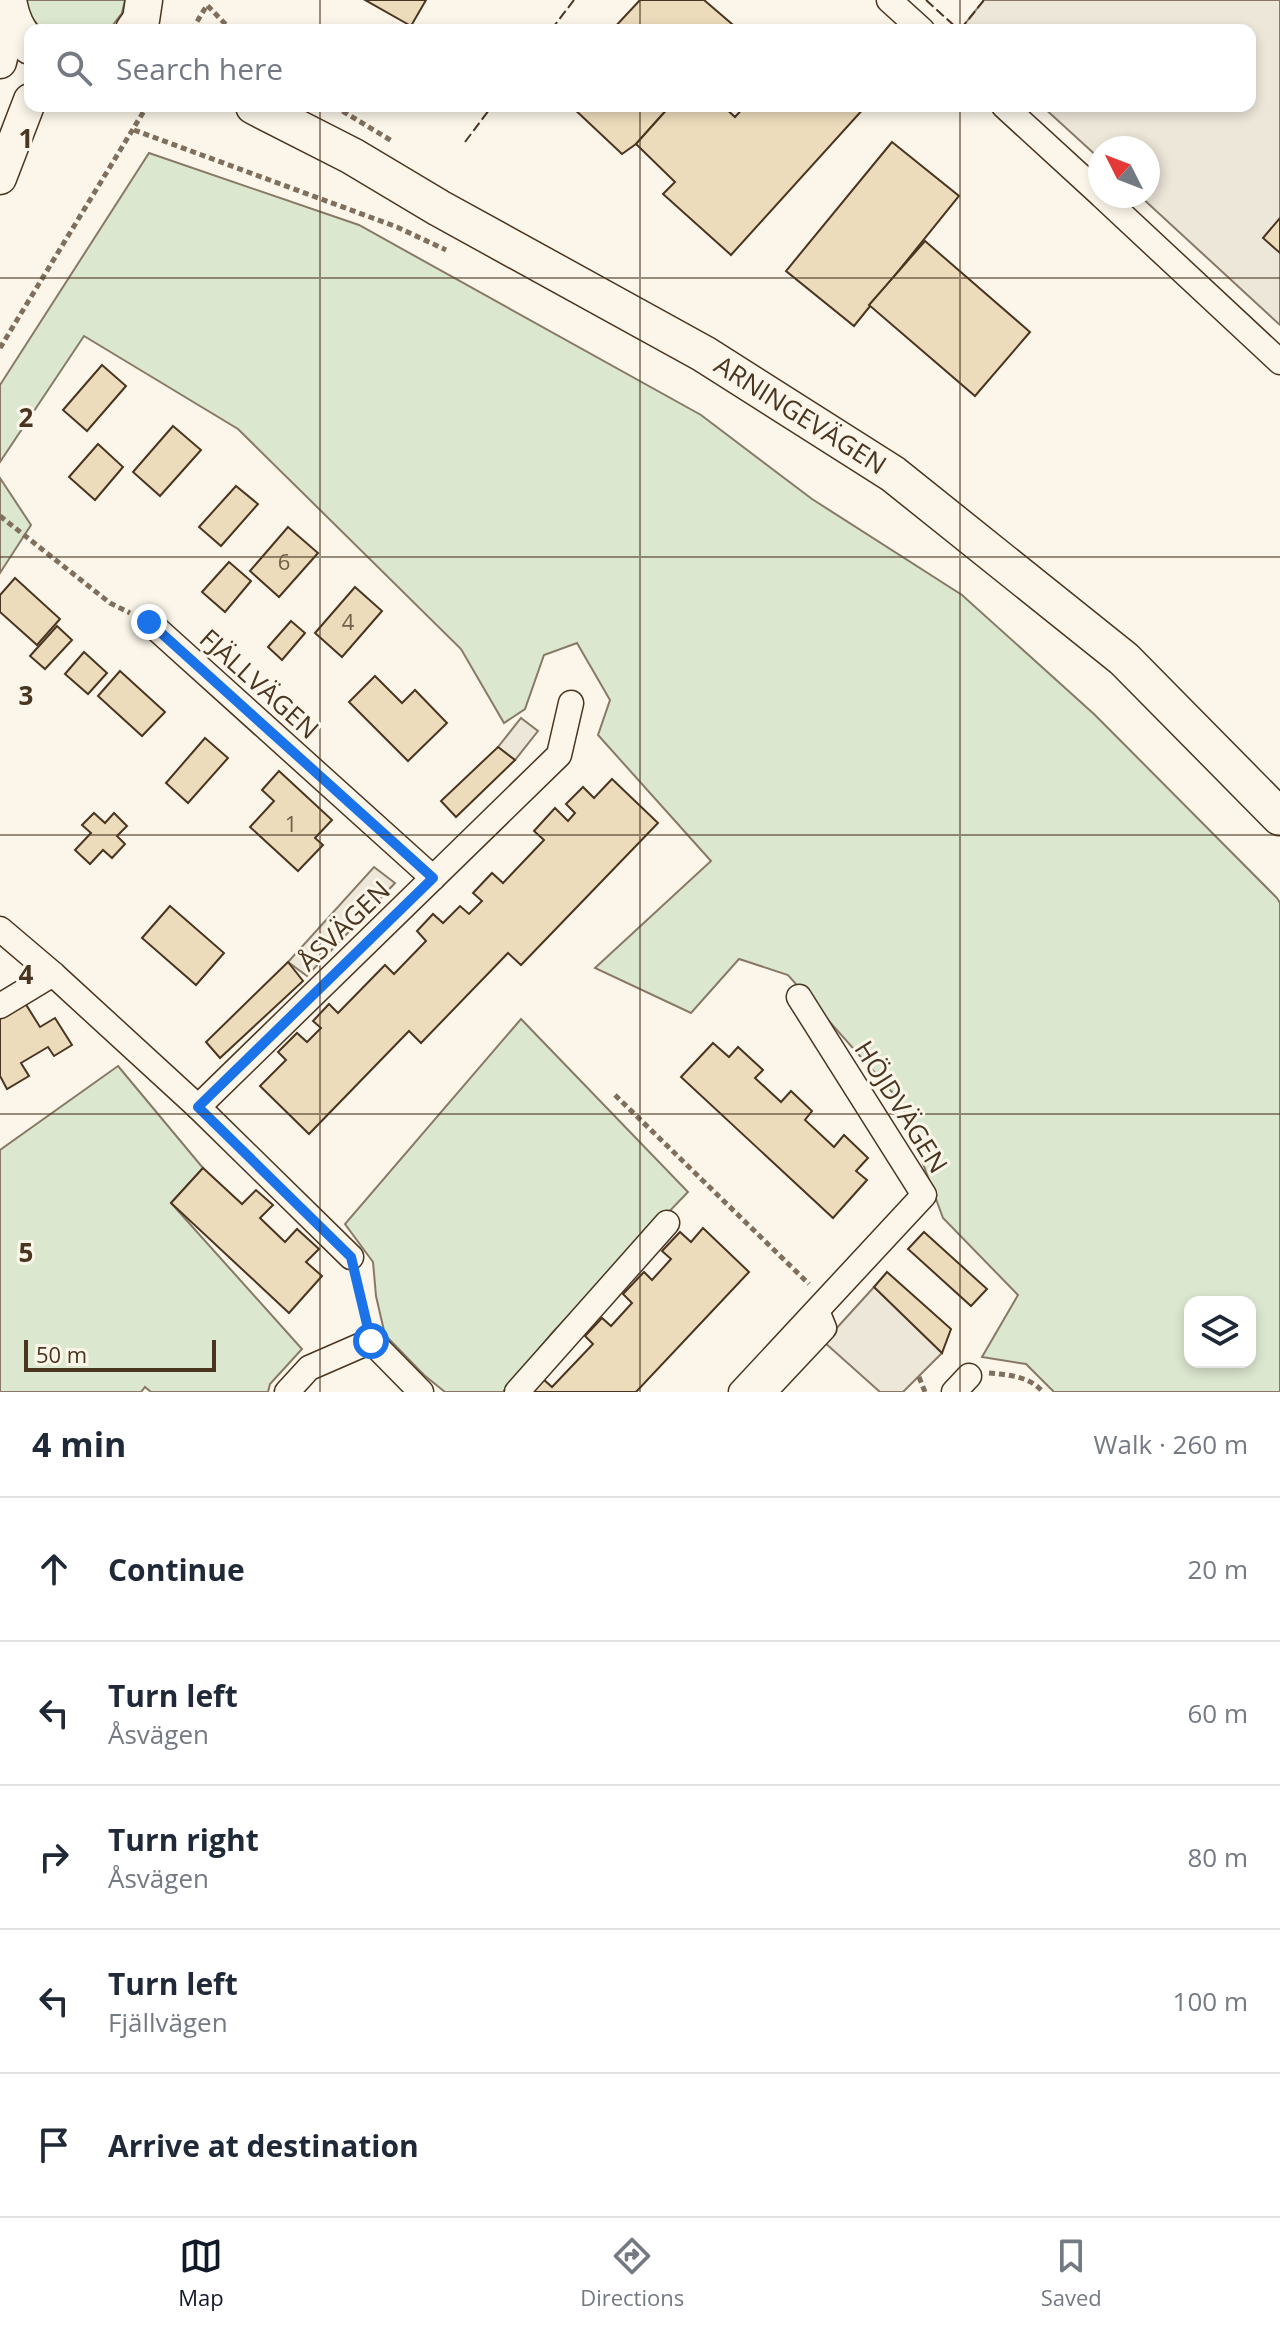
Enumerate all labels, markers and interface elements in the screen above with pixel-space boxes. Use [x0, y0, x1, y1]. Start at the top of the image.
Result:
search box [24, 24, 1256, 112]
icon: search [52, 46, 96, 90]
text: Search here [116, 48, 283, 89]
text: 1 [19, 120, 33, 156]
north arrow [1088, 136, 1160, 208]
street label: ARNINGEVÄGEN [708, 346, 894, 482]
text: 2 [19, 399, 34, 435]
house number: 6 [278, 546, 290, 576]
route end [131, 604, 167, 640]
house number: 4 [342, 606, 355, 636]
street label: FJÄLLVÄGEN [192, 620, 327, 746]
text: 3 [19, 677, 33, 713]
house number: 1 [285, 808, 297, 838]
street label: ÅSVÄGEN [289, 872, 397, 978]
text: 4 [19, 956, 34, 992]
street label: HÖJDVÄGEN [847, 1033, 957, 1180]
text: 5 [19, 1234, 33, 1270]
map controls [1184, 1296, 1256, 1368]
button: layers [1184, 1296, 1256, 1368]
route start [353, 1323, 389, 1359]
scale bar [24, 1336, 216, 1372]
text: 50 m [36, 1339, 87, 1369]
text: 4 min [32, 1421, 126, 1467]
text: Walk · 260 m [1094, 1426, 1248, 1462]
icon: ahead [32, 1547, 76, 1591]
text: Continue [108, 1549, 245, 1590]
text: 20 m [1187, 1551, 1248, 1587]
text: Turn left [108, 1675, 238, 1716]
icon: left [32, 1691, 76, 1735]
text: 60 m [1187, 1695, 1248, 1731]
text: Åsvägen [108, 1716, 209, 1752]
text: Turn right [108, 1819, 259, 1860]
icon: right [32, 1835, 76, 1879]
text: 80 m [1187, 1839, 1248, 1875]
text: Åsvägen [108, 1860, 209, 1896]
text: Turn left [108, 1963, 238, 2004]
icon: left [32, 1979, 76, 2023]
text: 100 m [1173, 1983, 1248, 2019]
text: Fjällvägen [108, 2004, 228, 2040]
icon: arrive [32, 2123, 76, 2167]
text: Arrive at destination [108, 2125, 419, 2166]
tab: Map [178, 2234, 224, 2312]
tab: Directions [580, 2234, 684, 2312]
tab: Saved [1041, 2234, 1102, 2312]

